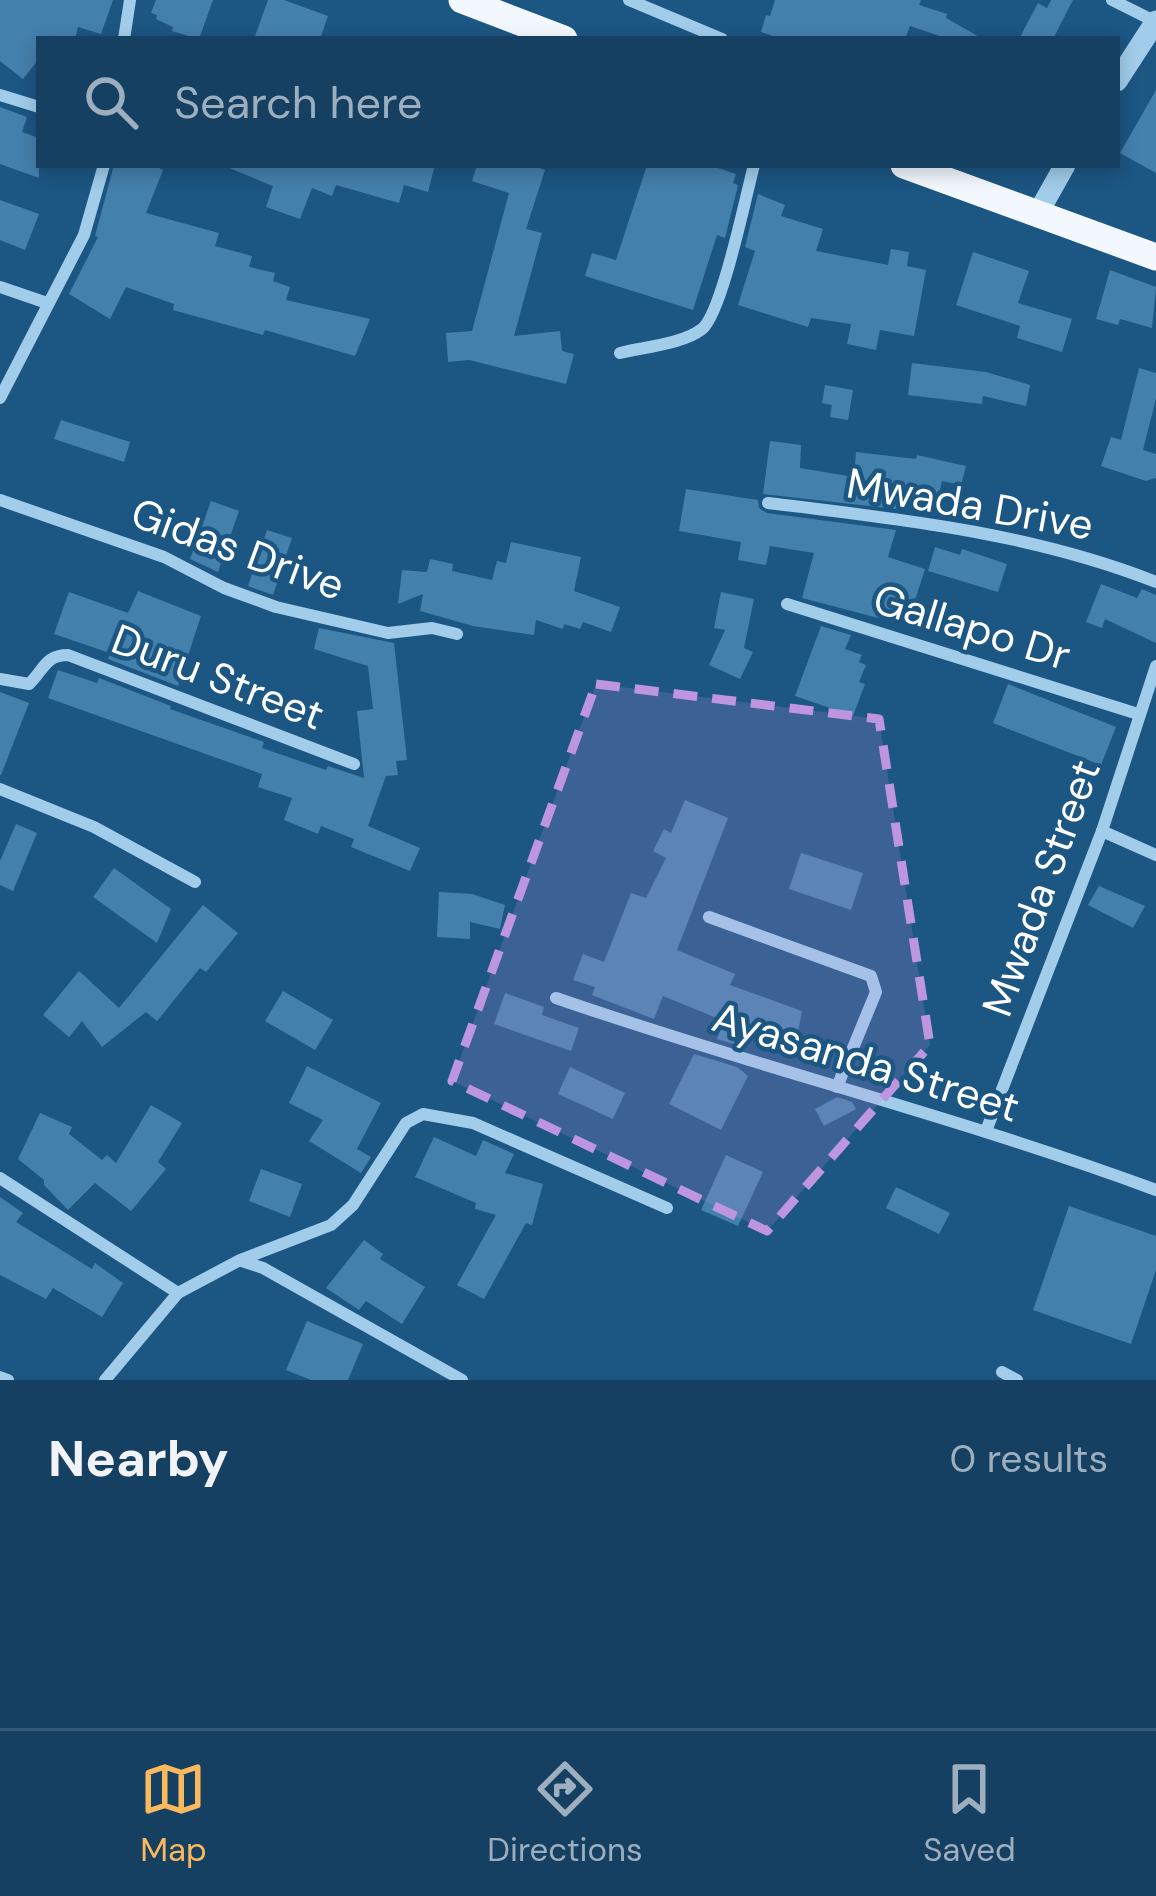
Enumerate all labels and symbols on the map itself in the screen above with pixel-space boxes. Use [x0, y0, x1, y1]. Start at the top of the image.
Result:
street label: Mwada Drive [842, 455, 1098, 553]
street label: Gidas Drive [124, 485, 352, 613]
street label: Gallapo Dr [867, 571, 1077, 683]
street label: Duru Street [104, 611, 332, 743]
street label: Mwada Street [969, 752, 1113, 1024]
street label: Ayasanda Street [706, 989, 1026, 1135]

